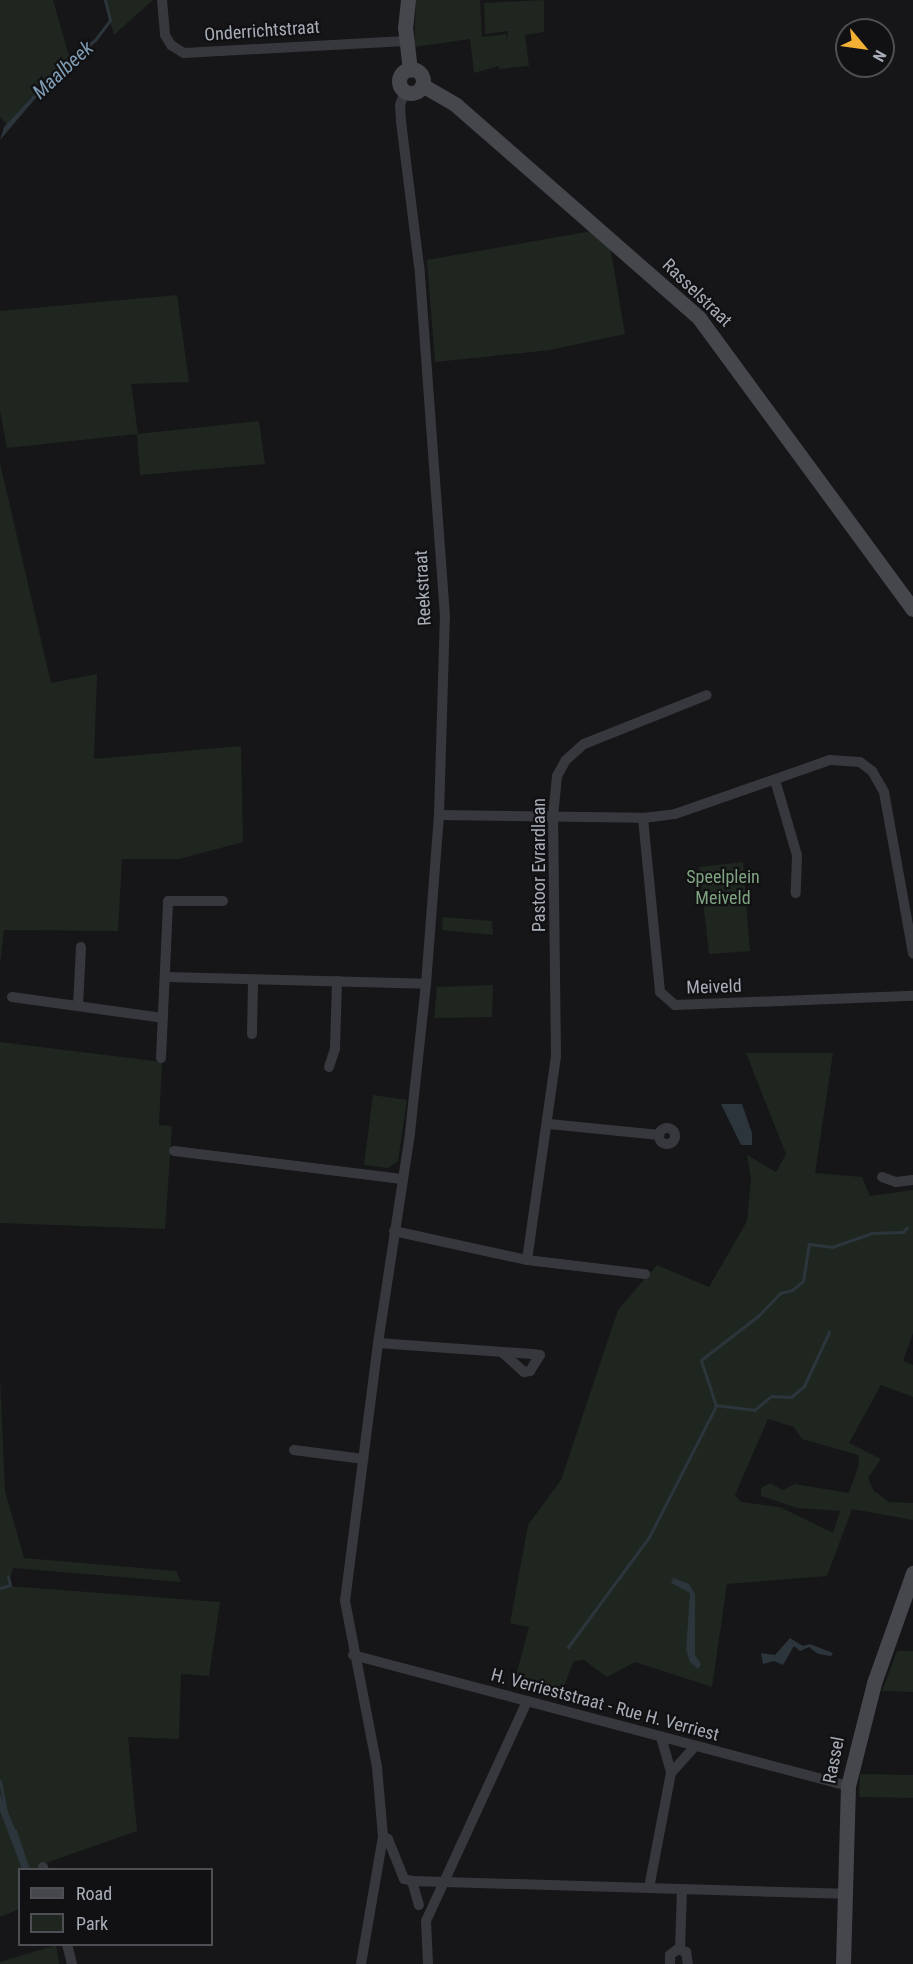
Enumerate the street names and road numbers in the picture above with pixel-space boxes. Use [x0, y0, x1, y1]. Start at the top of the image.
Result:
street label: Onderrichtstraat [204, 16, 320, 46]
street label: Rasselstraat [658, 255, 736, 331]
street label: Reekstraat [410, 550, 436, 626]
street label: Pastoor Evrardlaan [528, 798, 550, 932]
street label: Meiveld [686, 975, 742, 999]
street label: H. Verrieststraat - Rue H. Verriest [489, 1664, 721, 1746]
street label: Rassel [819, 1735, 849, 1785]

